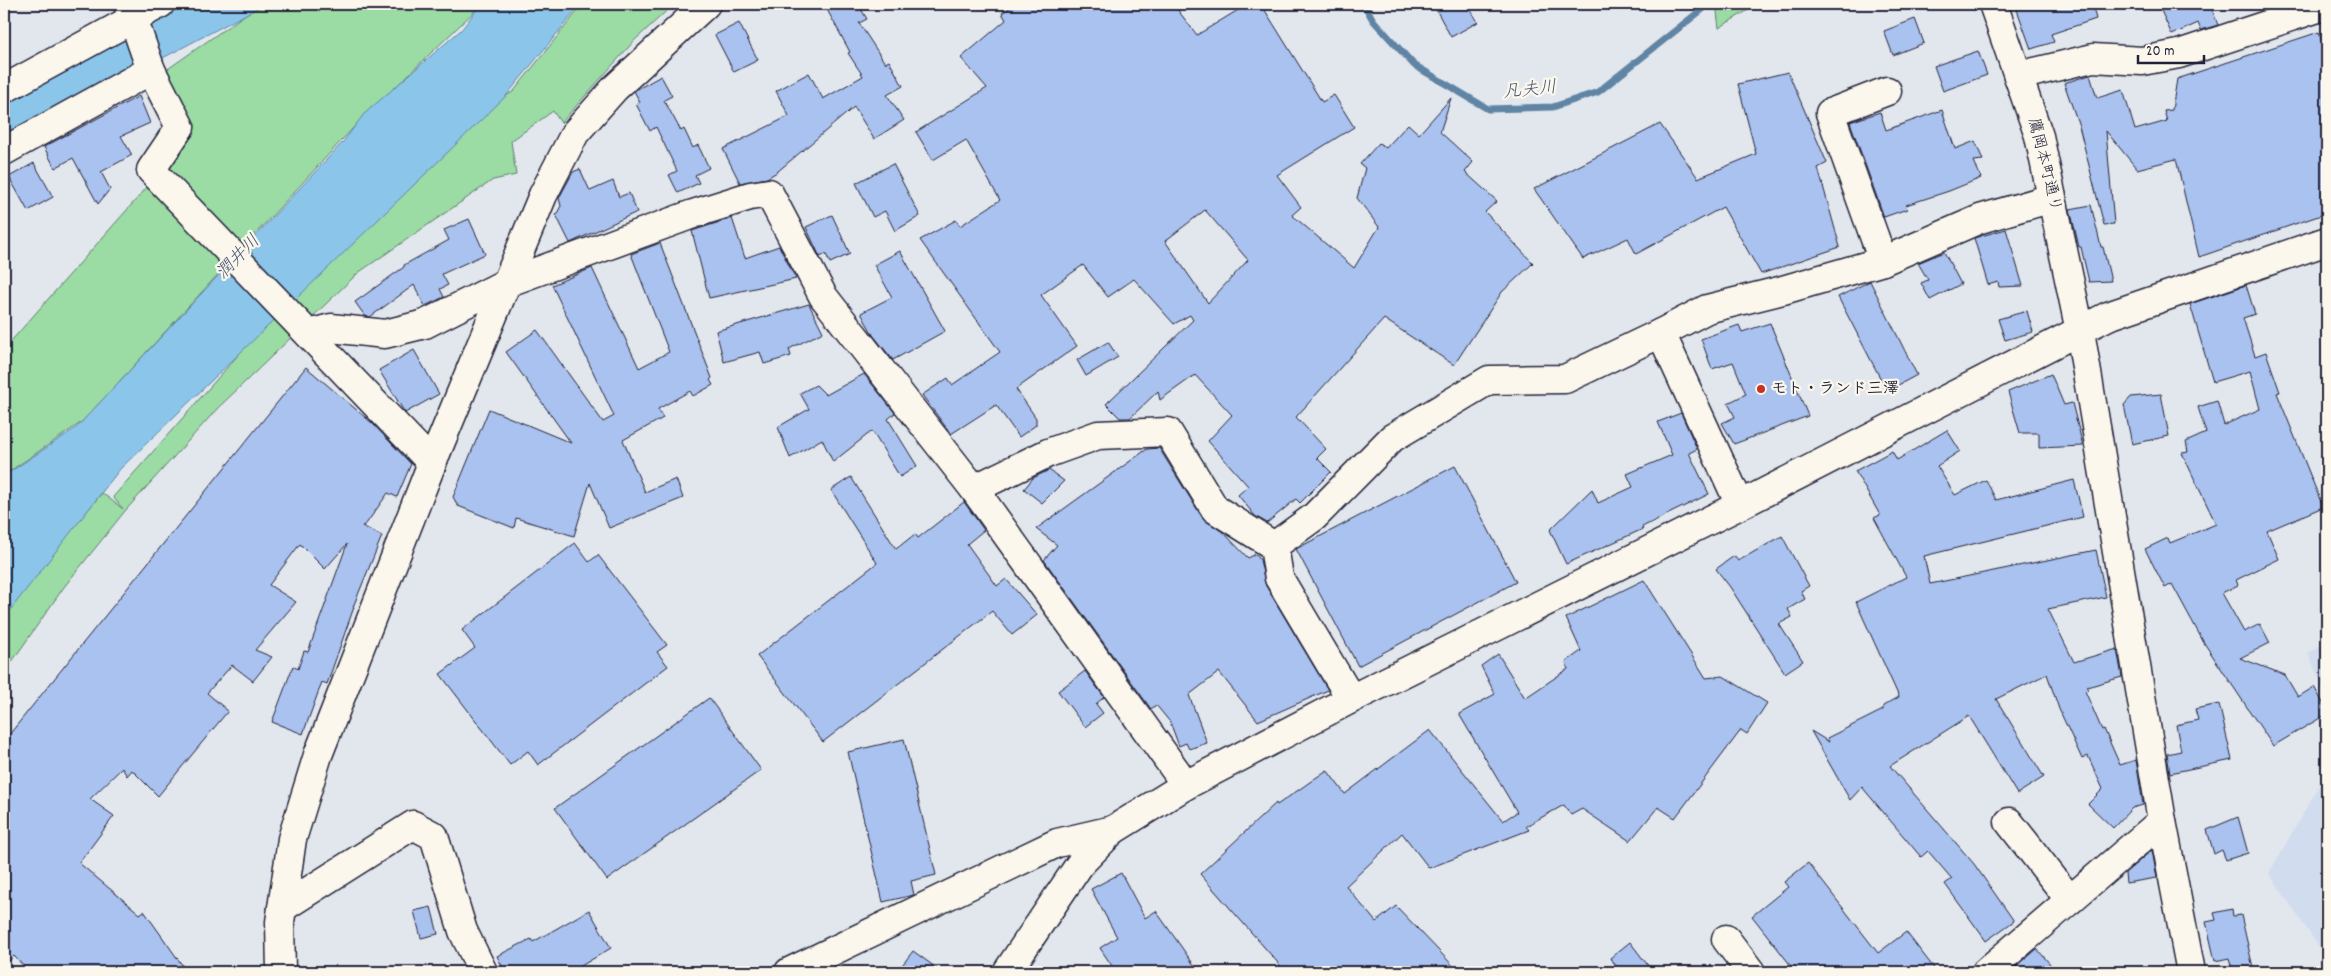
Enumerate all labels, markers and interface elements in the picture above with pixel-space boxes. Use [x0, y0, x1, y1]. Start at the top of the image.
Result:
scale bar [2138, 32, 2205, 64]
text: 20 m [2146, 41, 2174, 63]
water label: 凡夫川 [1502, 76, 1558, 106]
street label: 鷹岡本町通り [2021, 116, 2067, 214]
water label: 潤井川 [211, 230, 267, 286]
place label: モト・ランド三澤 [1771, 378, 1899, 401]
marker: モト・ランド三澤 [1755, 383, 1767, 395]

